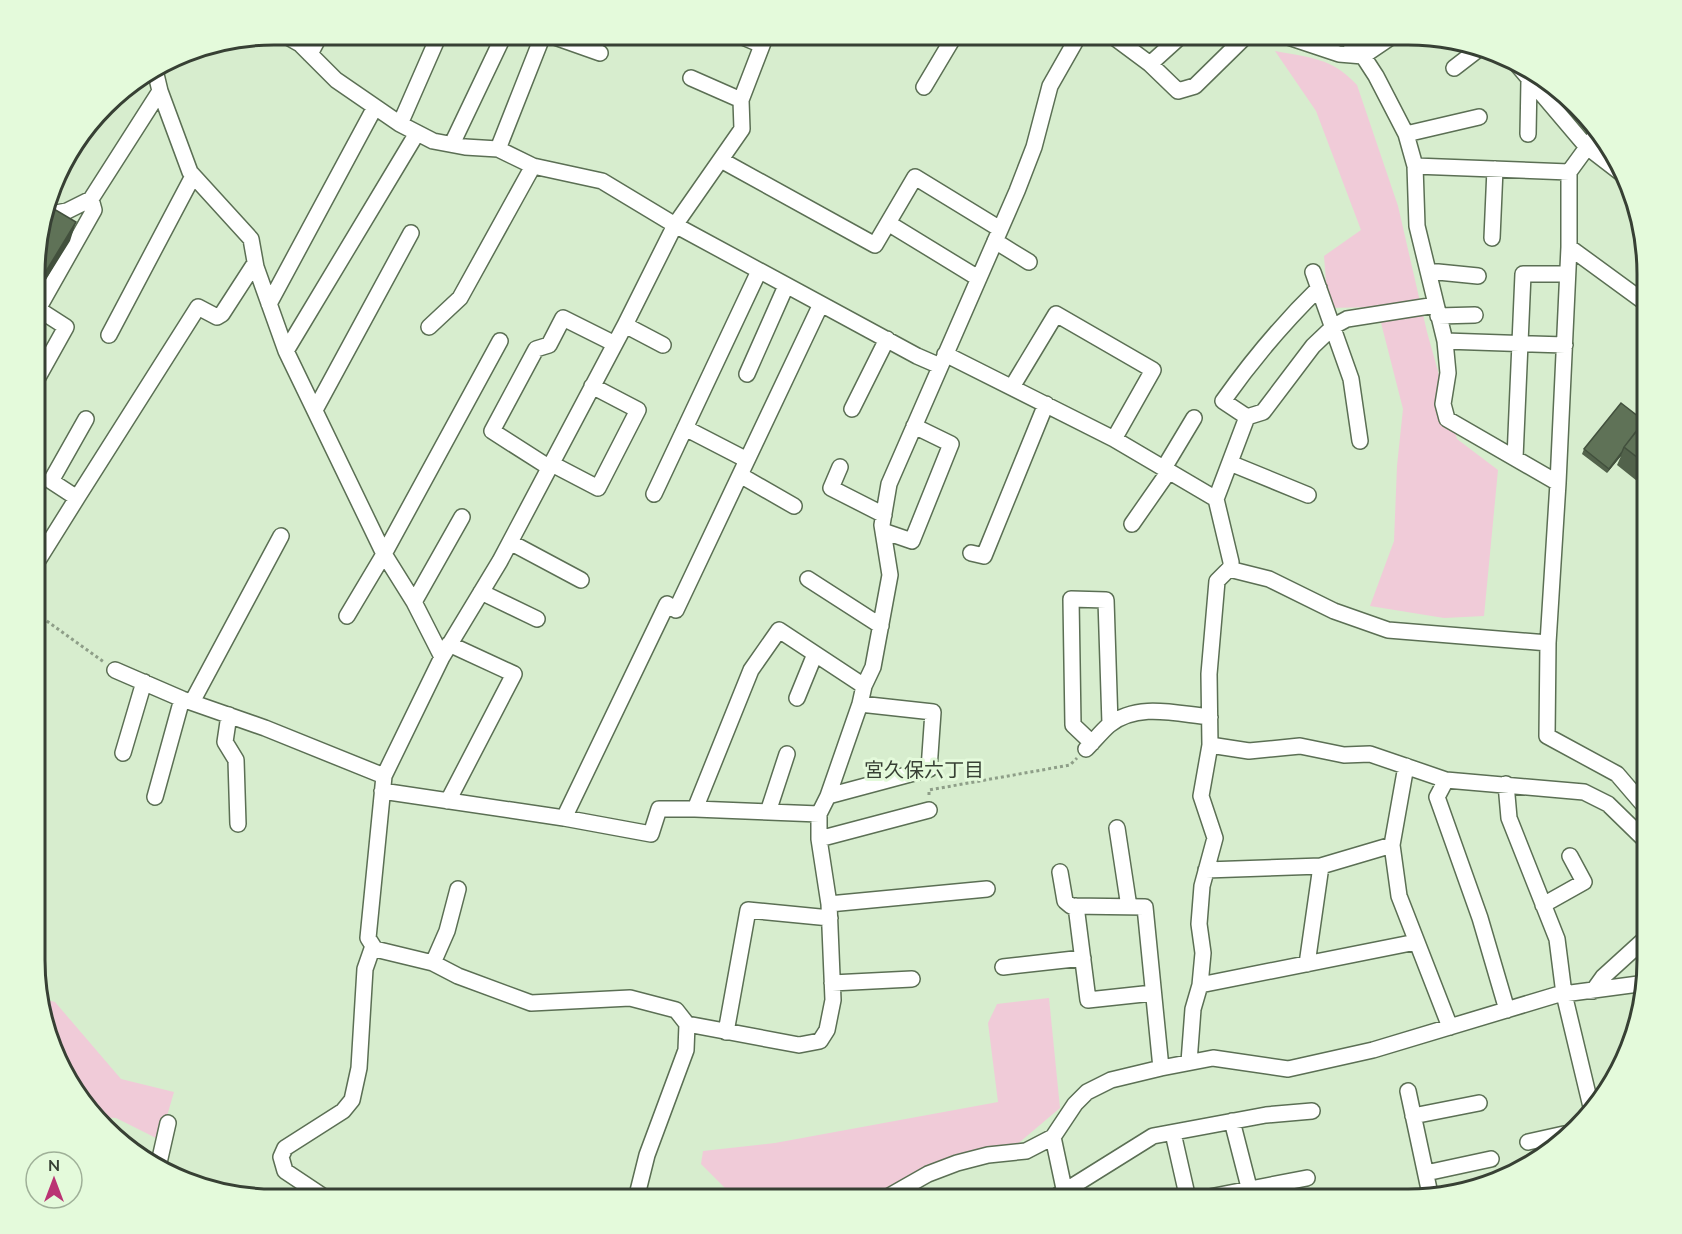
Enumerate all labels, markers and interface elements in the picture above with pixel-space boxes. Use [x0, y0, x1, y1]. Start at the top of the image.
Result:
district label: 宮久保六丁目 [864, 757, 984, 782]
north arrow [24, 1150, 84, 1210]
text: N [48, 1155, 60, 1175]

